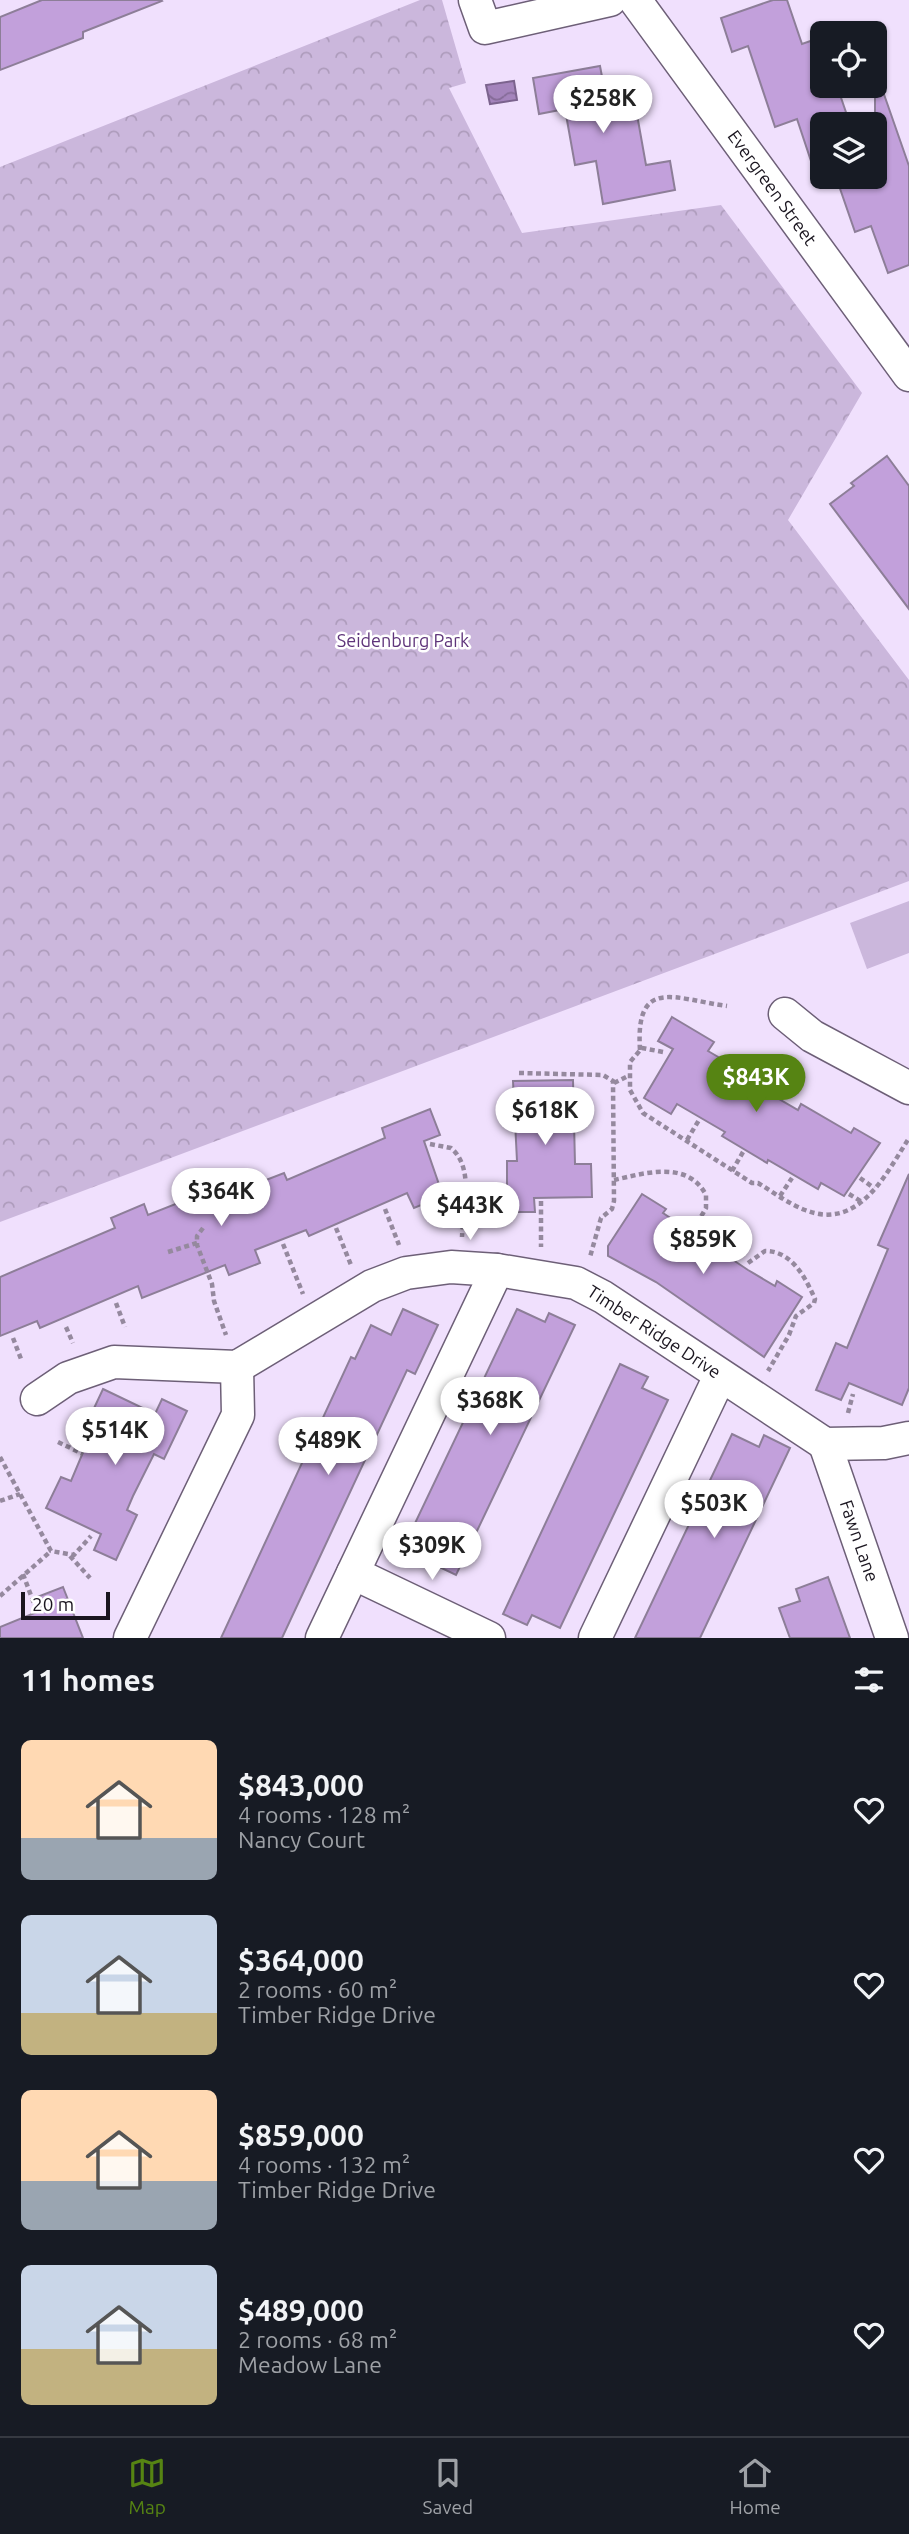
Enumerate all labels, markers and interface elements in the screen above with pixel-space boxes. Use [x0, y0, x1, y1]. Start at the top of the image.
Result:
map controls [810, 21, 887, 189]
button: locate [810, 21, 887, 98]
pin: $258K [554, 76, 652, 135]
text: $258K [569, 85, 637, 110]
button: layers [810, 112, 887, 189]
street label: Evergreen Street [724, 126, 821, 249]
park label: Seidenburg Park [337, 630, 469, 650]
pin: $843K [707, 1054, 805, 1114]
text: $843K [722, 1064, 790, 1089]
pin: $618K [496, 1088, 594, 1147]
text: $618K [511, 1097, 579, 1122]
pin: $364K [172, 1168, 270, 1228]
text: $364K [187, 1178, 255, 1203]
pin: $443K [421, 1182, 519, 1242]
text: $443K [436, 1192, 504, 1217]
pin: $859K [654, 1216, 752, 1276]
text: $859K [669, 1226, 737, 1251]
street label: Timber Ridge Drive [584, 1281, 725, 1382]
pin: $368K [441, 1378, 539, 1437]
text: $368K [456, 1387, 524, 1412]
pin: $514K [66, 1408, 164, 1467]
text: $514K [81, 1417, 149, 1442]
pin: $489K [279, 1418, 377, 1477]
text: $489K [294, 1427, 362, 1452]
pin: $503K [665, 1480, 763, 1540]
text: $503K [680, 1490, 748, 1515]
street label: Fawn Lane [837, 1497, 883, 1584]
pin: $309K [383, 1522, 481, 1582]
text: $309K [398, 1532, 466, 1557]
scale bar [21, 1589, 110, 1621]
text: 20 m [32, 1593, 74, 1615]
icon: filters [850, 1661, 888, 1699]
text: 11 homes [21, 1663, 155, 1697]
icon: home [77, 1768, 161, 1852]
text: $843,000 [238, 1768, 364, 1802]
icon: heart [850, 1791, 888, 1829]
text: 4 rooms · 128 m² [238, 1802, 410, 1827]
text: Nancy Court [238, 1827, 365, 1852]
icon: home [77, 1943, 161, 2027]
text: $364,000 [238, 1943, 364, 1977]
icon: heart [850, 1966, 888, 2004]
text: 2 rooms · 60 m² [238, 1977, 397, 2002]
text: Timber Ridge Drive [238, 2002, 436, 2027]
icon: home [77, 2118, 161, 2202]
text: $859,000 [238, 2118, 364, 2152]
icon: heart [850, 2141, 888, 2179]
text: 4 rooms · 132 m² [238, 2152, 410, 2177]
text: Timber Ridge Drive [238, 2177, 436, 2202]
icon: home [77, 2293, 161, 2377]
text: $489,000 [238, 2293, 364, 2327]
icon: heart [850, 2316, 888, 2354]
text: 2 rooms · 68 m² [238, 2327, 397, 2352]
text: Meadow Lane [238, 2352, 382, 2377]
tab: Map [128, 2454, 166, 2518]
tab: Saved [423, 2454, 473, 2518]
tab: Home [730, 2454, 781, 2518]

